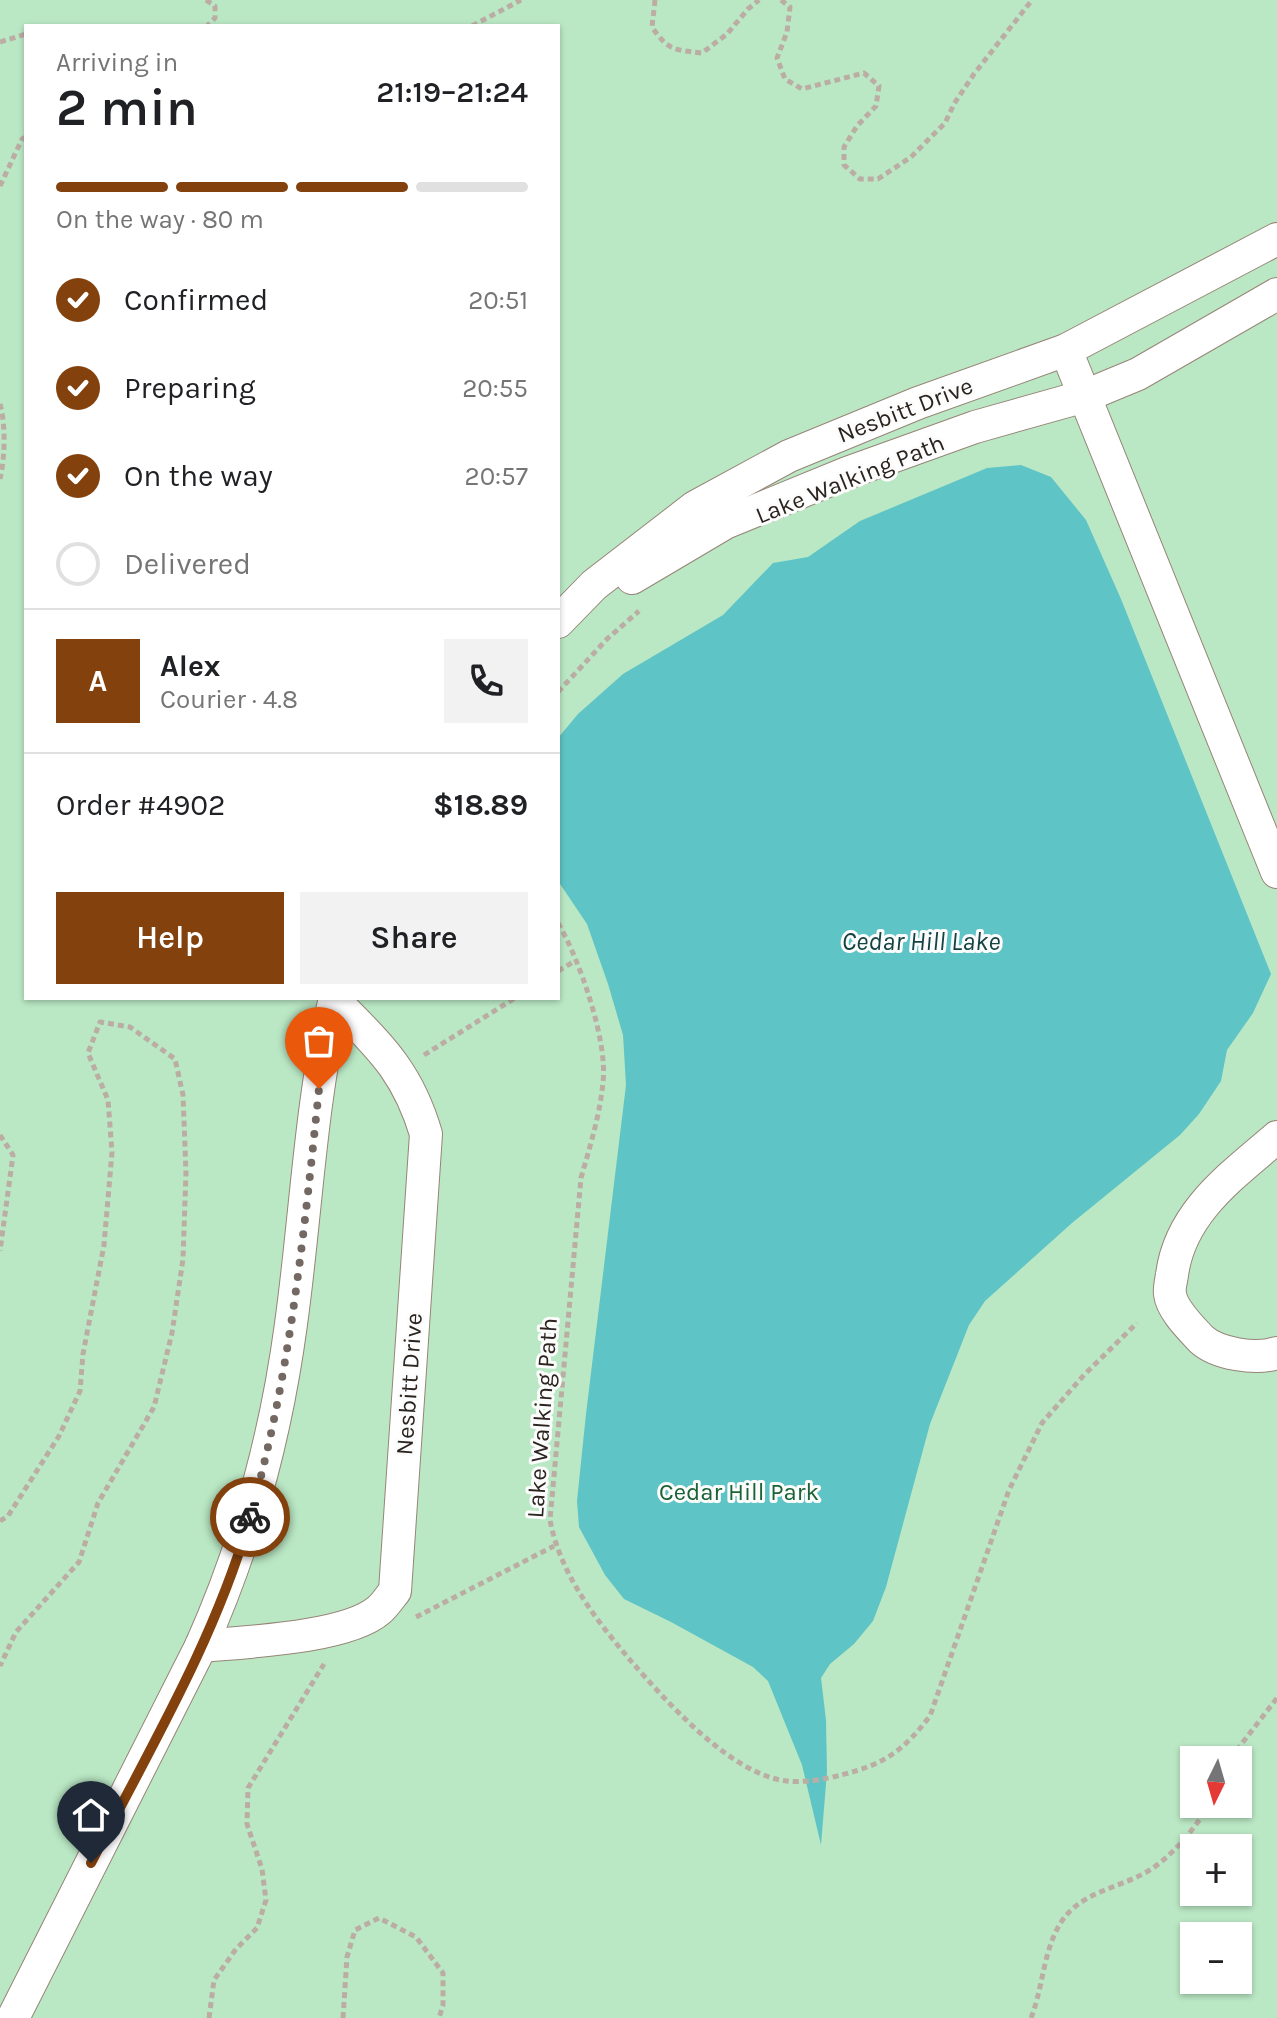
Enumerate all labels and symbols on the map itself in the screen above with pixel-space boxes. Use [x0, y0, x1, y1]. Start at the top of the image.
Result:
street label: Nesbitt Drive [833, 371, 977, 449]
street label: Lake Walking Path [752, 428, 948, 530]
water label: Cedar Hill Lake [842, 926, 1000, 957]
pin [285, 1007, 353, 1089]
street label: Nesbitt Drive [390, 1312, 428, 1456]
street label: Lake Walking Path [521, 1317, 563, 1519]
courier [210, 1477, 290, 1557]
park label: Cedar Hill Park [659, 1478, 819, 1506]
north arrow [1180, 1746, 1252, 1818]
pin [57, 1781, 125, 1863]

